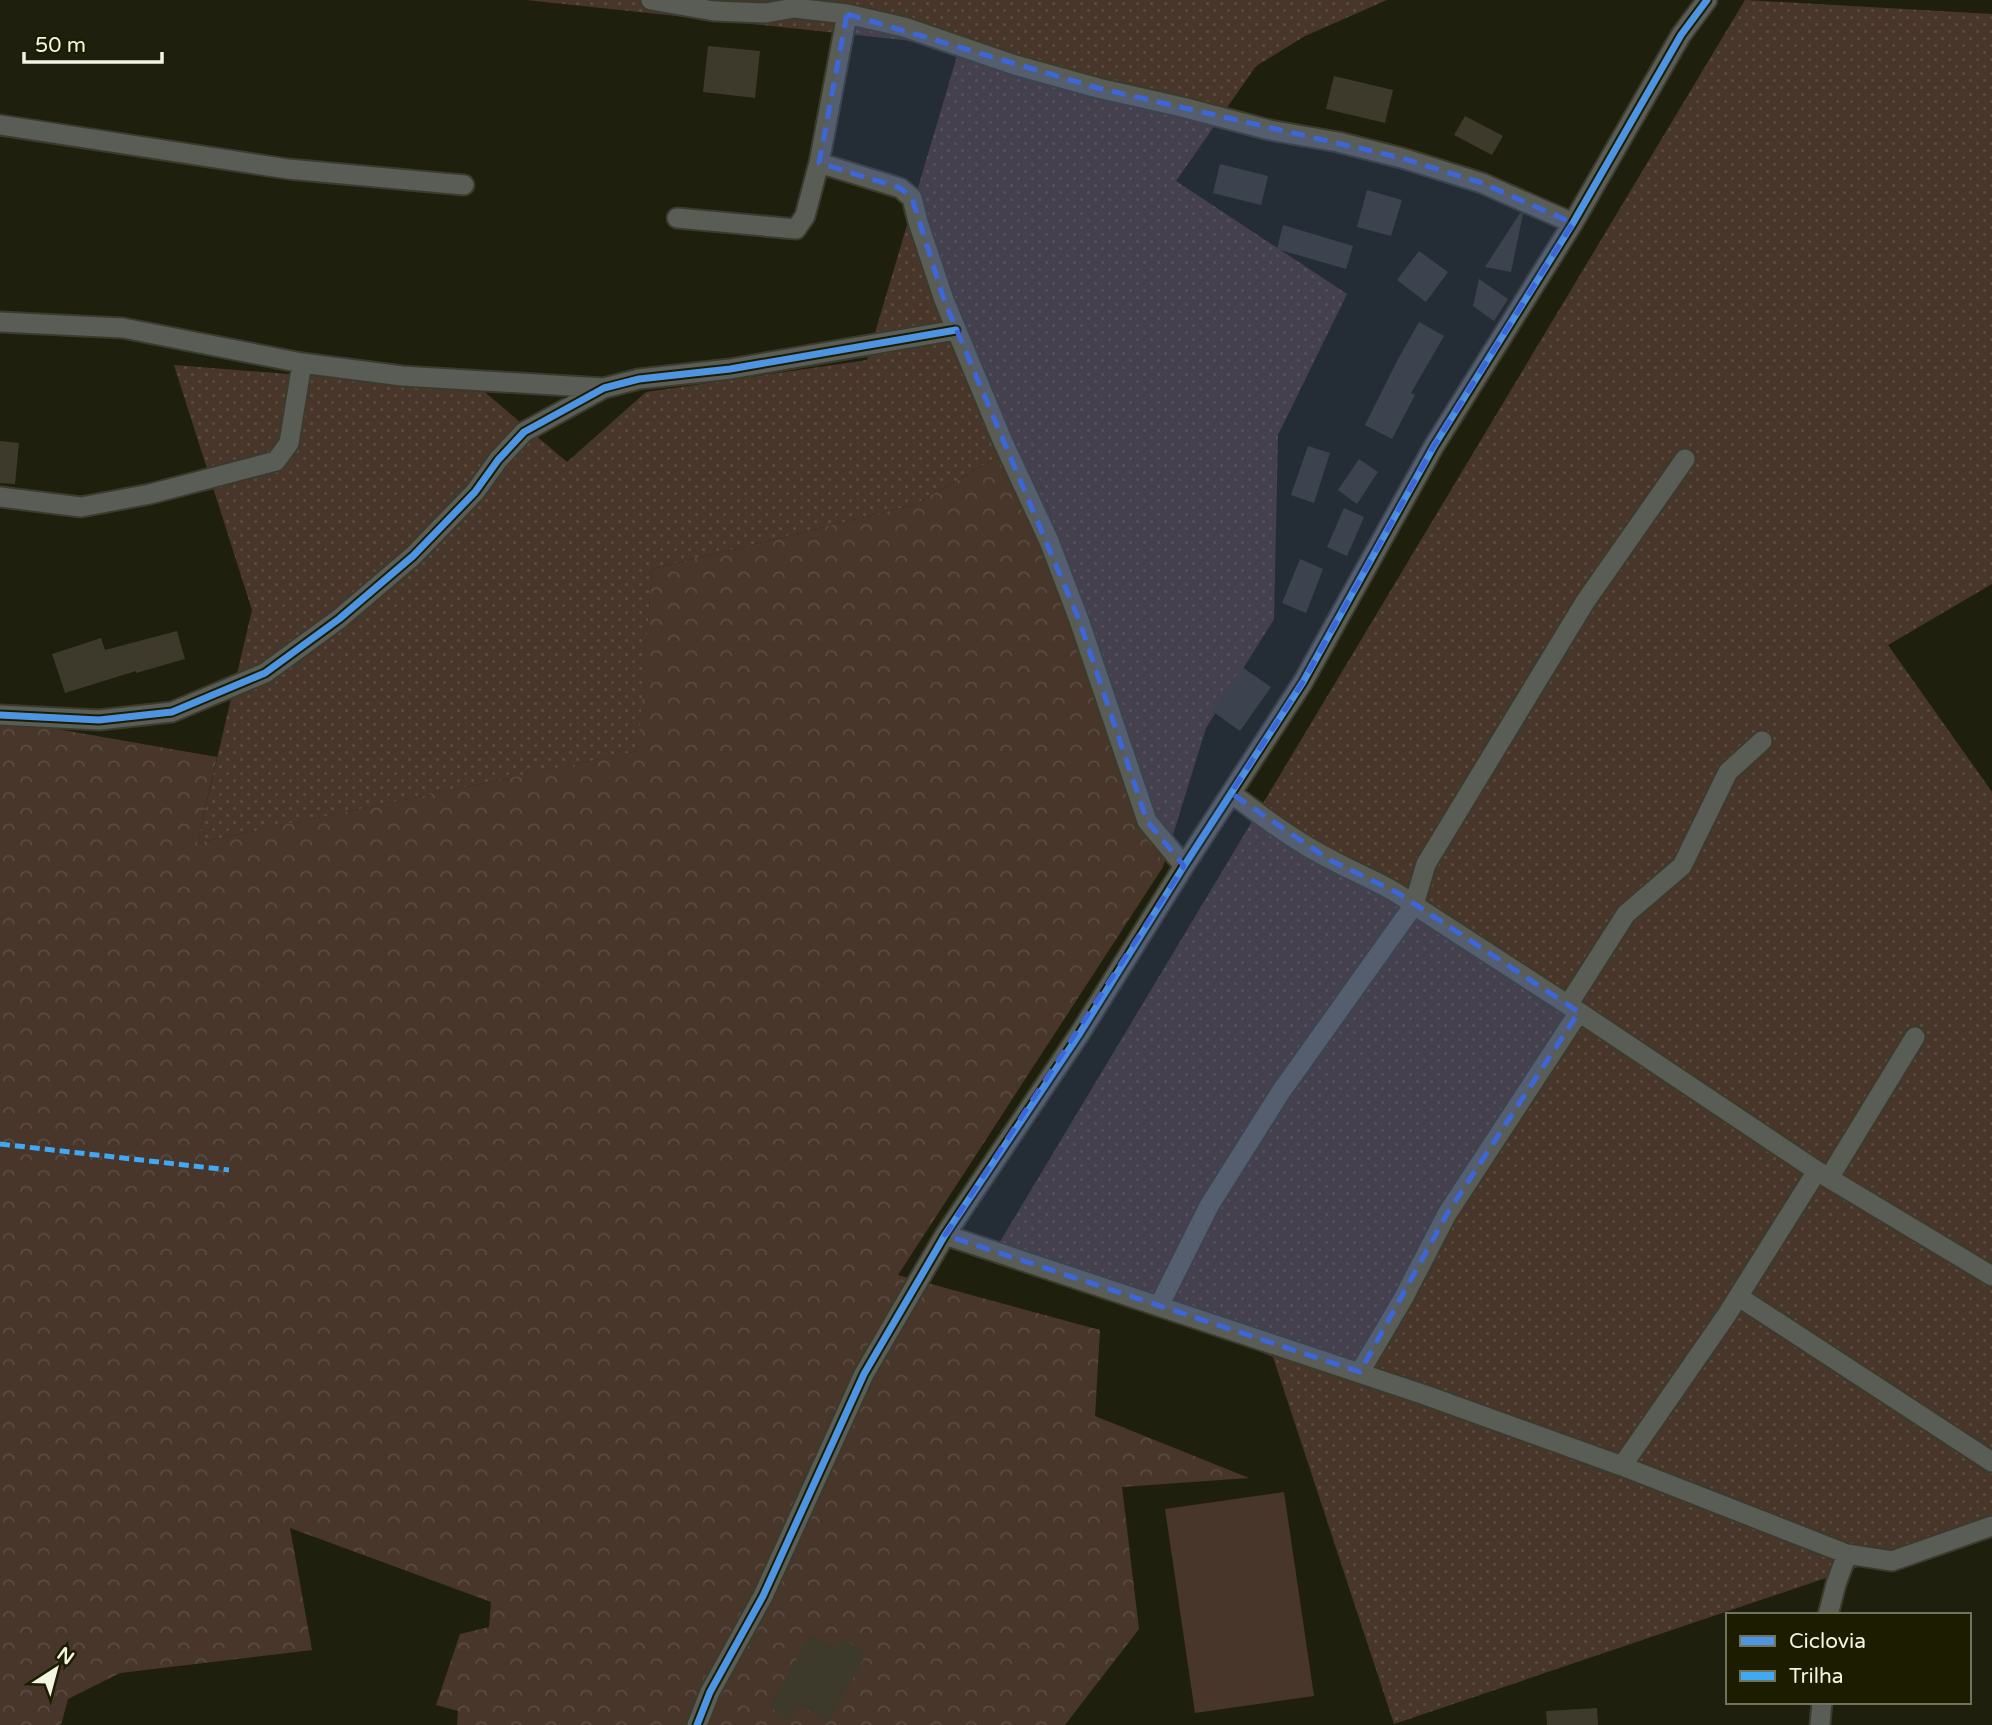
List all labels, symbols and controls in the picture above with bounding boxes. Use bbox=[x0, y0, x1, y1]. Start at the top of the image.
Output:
scale bar bbox=[24, 21, 163, 65]
text: 50 m bbox=[35, 33, 86, 58]
legend bbox=[1726, 1613, 1971, 1704]
text: Ciclovia bbox=[1789, 1629, 1866, 1654]
north arrow bbox=[21, 1634, 91, 1704]
text: N bbox=[53, 1643, 78, 1669]
text: Trilha bbox=[1789, 1664, 1844, 1689]

